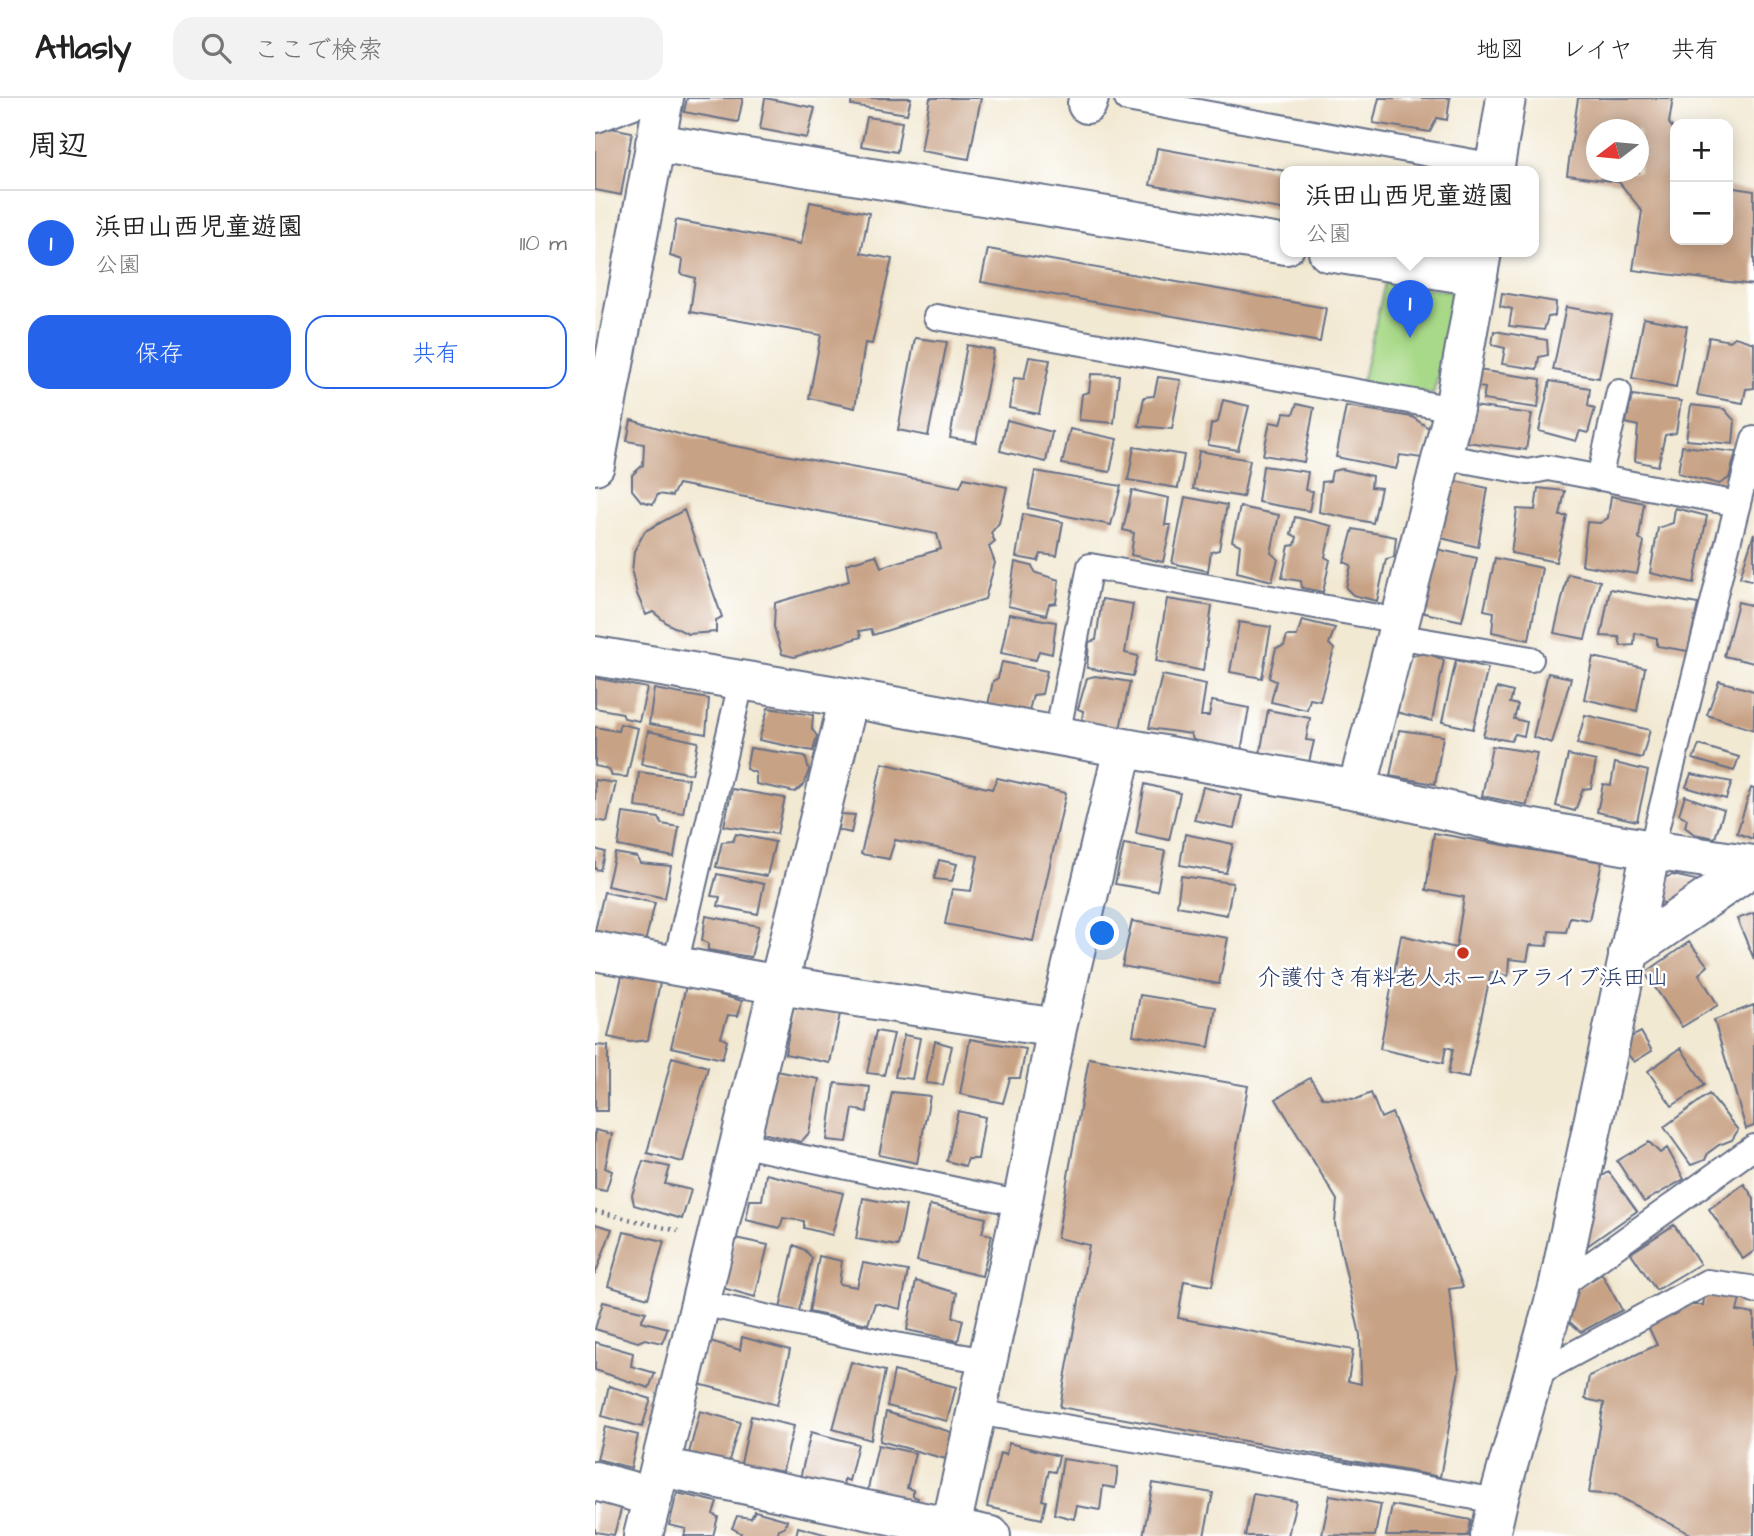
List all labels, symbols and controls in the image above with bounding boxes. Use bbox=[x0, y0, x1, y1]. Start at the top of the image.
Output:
search box bbox=[173, 17, 663, 80]
text: Atlasly bbox=[35, 25, 131, 71]
icon: search bbox=[197, 29, 235, 67]
text: ここで検索 bbox=[253, 32, 383, 68]
text: 地図 bbox=[1476, 33, 1524, 67]
text: レイヤ bbox=[1562, 33, 1633, 67]
text: 共有 bbox=[1671, 33, 1719, 67]
north arrow bbox=[1586, 119, 1649, 182]
map controls bbox=[1670, 119, 1733, 245]
button: + bbox=[1670, 119, 1733, 182]
text: 周辺 bbox=[28, 125, 88, 167]
popup bbox=[1280, 166, 1539, 257]
text: 浜田山西児童遊園 bbox=[1305, 178, 1514, 214]
button: − bbox=[1670, 182, 1733, 245]
text: 浜田山西児童遊園 bbox=[95, 209, 303, 245]
text: 公園 bbox=[1305, 218, 1351, 250]
text: 1 bbox=[50, 227, 52, 259]
text: 110 m bbox=[519, 227, 567, 259]
text: 公園 bbox=[95, 249, 141, 281]
pin: 1 bbox=[1387, 280, 1433, 338]
button: 保存 bbox=[28, 315, 291, 389]
button: 共有 bbox=[305, 315, 567, 389]
your location bbox=[1085, 916, 1119, 950]
marker: 介護付き有料老人ホームアライブ浜田山 bbox=[1455, 945, 1471, 961]
place label: 介護付き有料老人ホームアライブ浜田山 bbox=[1257, 962, 1669, 994]

